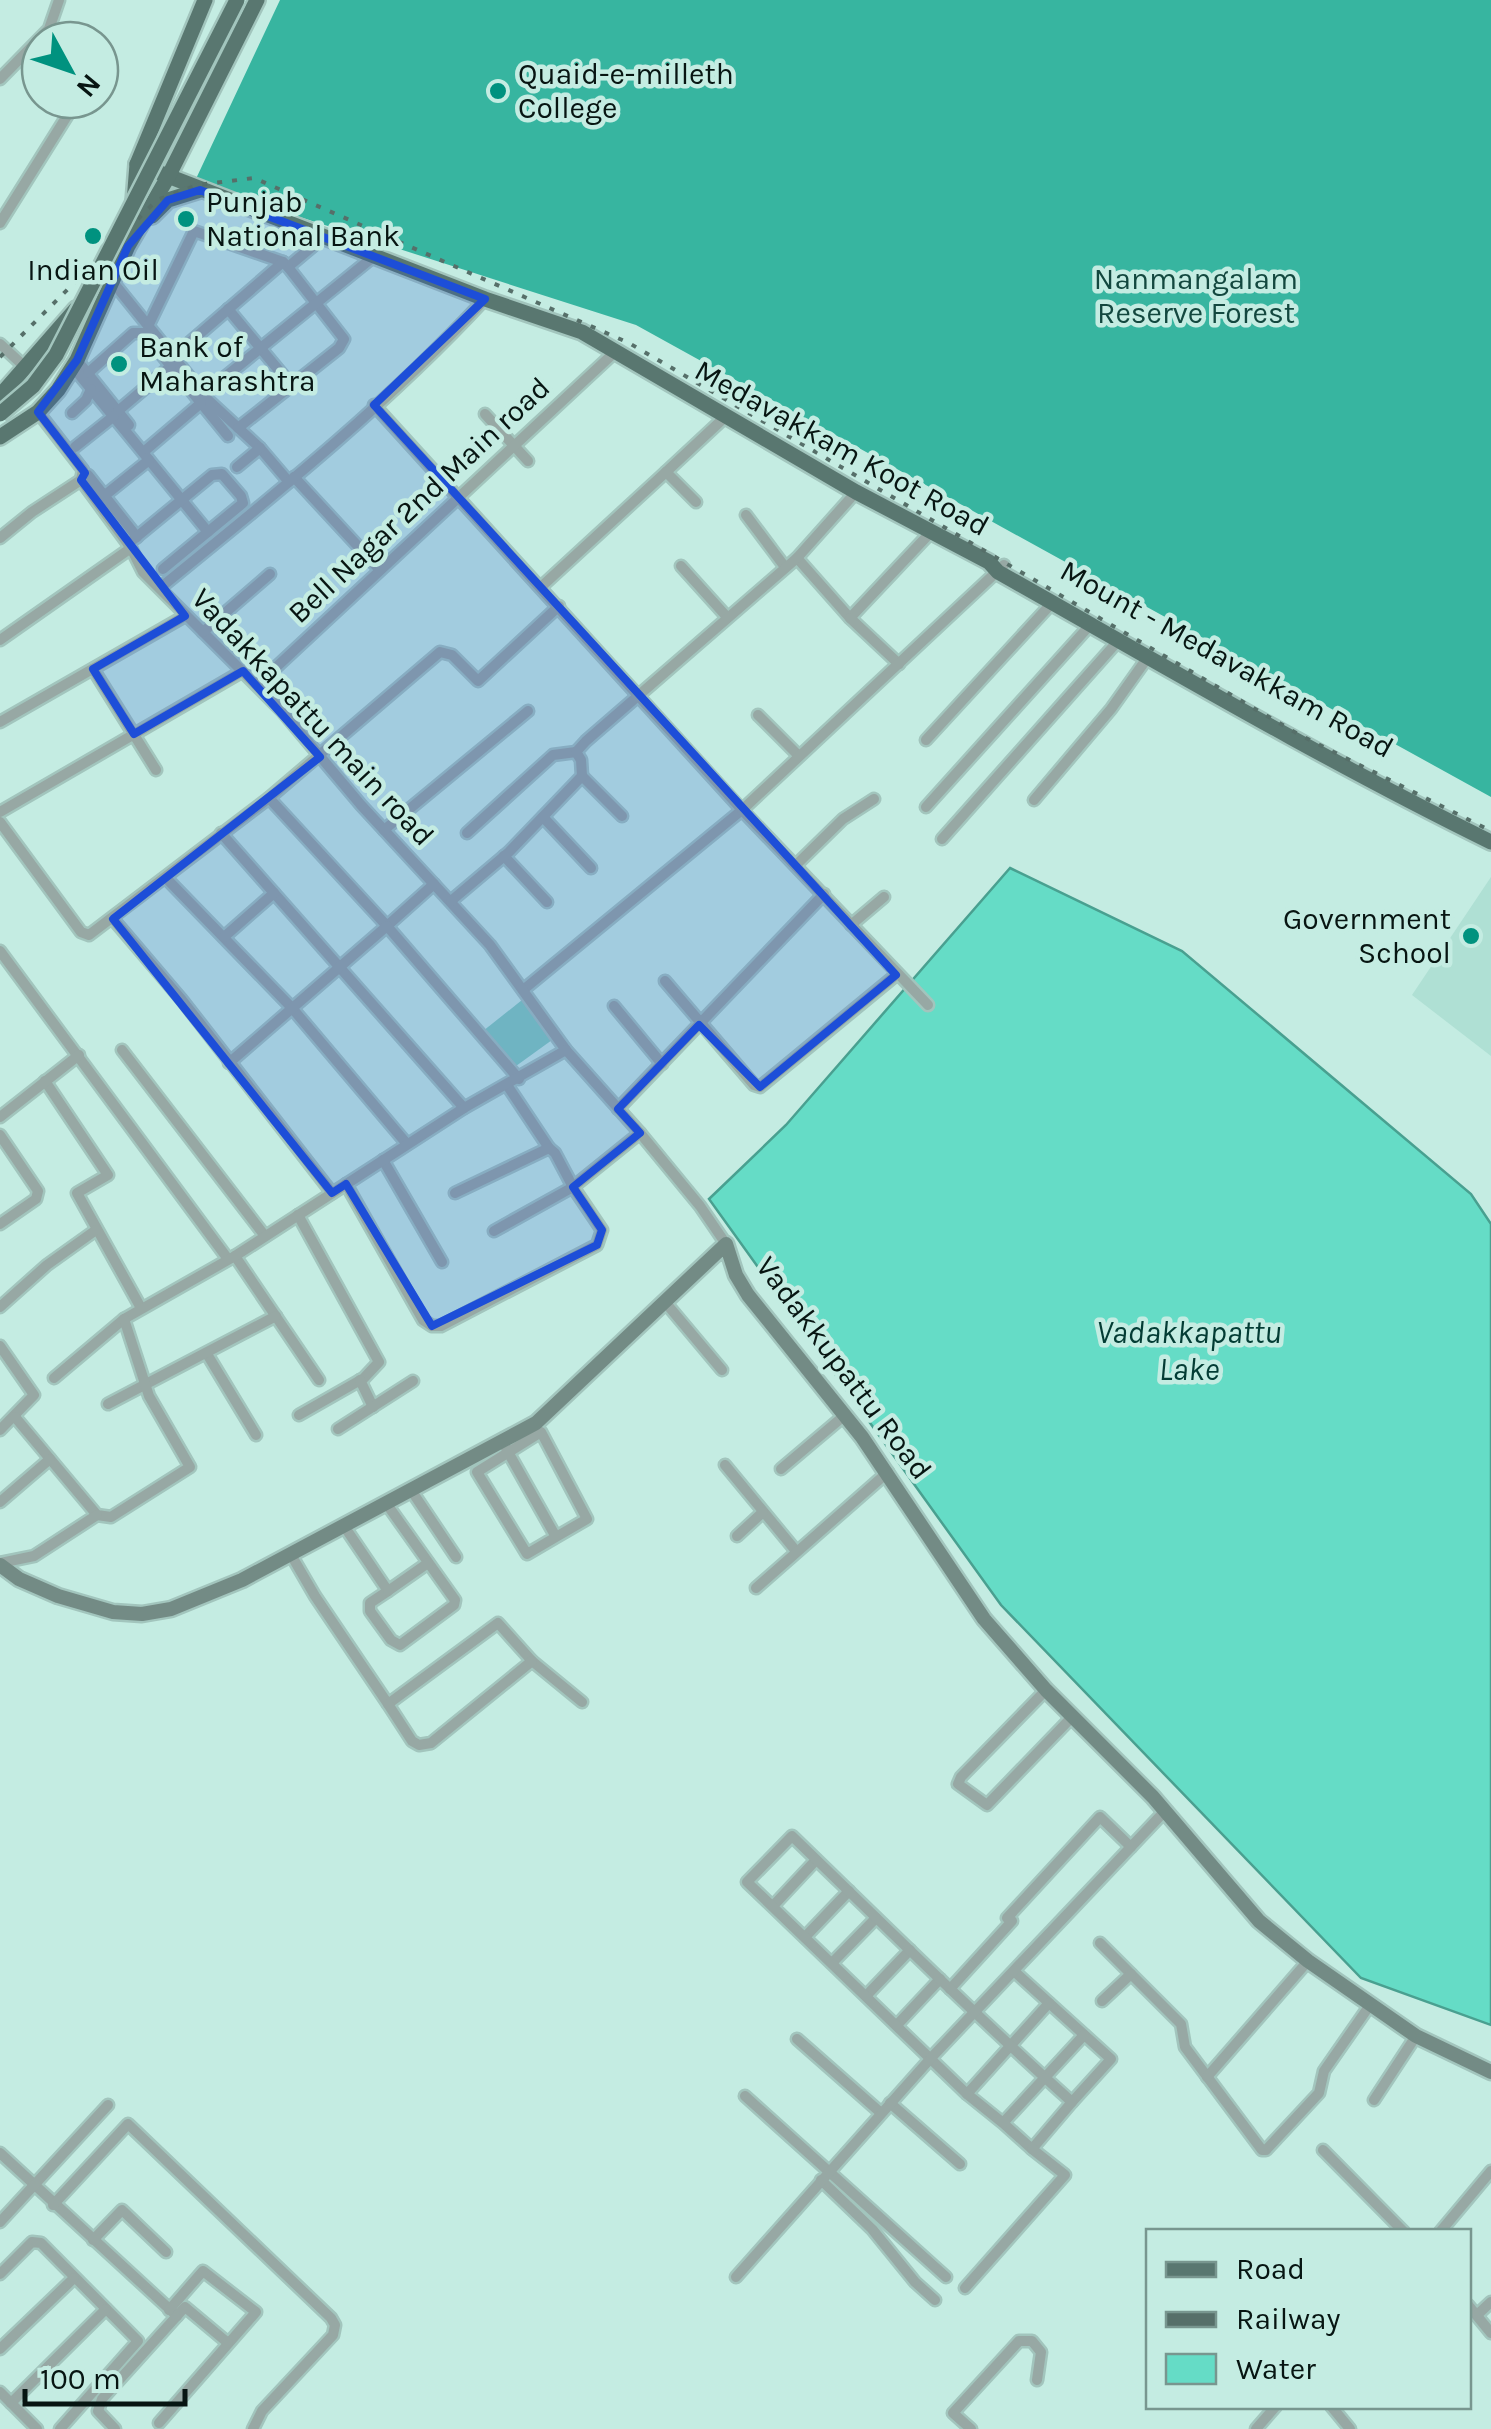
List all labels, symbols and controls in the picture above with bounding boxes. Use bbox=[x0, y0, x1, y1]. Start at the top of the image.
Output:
north arrow bbox=[20, 20, 120, 120]
place label: Quaid-e-milleth College bbox=[518, 56, 734, 126]
text: N bbox=[70, 67, 108, 104]
marker: Quaid-e-milleth College bbox=[487, 80, 509, 102]
place label: Punjab National Bank bbox=[206, 184, 400, 254]
marker: Punjab National Bank bbox=[175, 208, 197, 230]
marker: Indian Oil bbox=[82, 225, 104, 247]
place label: Indian Oil bbox=[27, 252, 159, 288]
park label: Nanmangalam Reserve Forest bbox=[1094, 261, 1298, 331]
place label: Bank of Maharashtra bbox=[139, 329, 315, 399]
street label: Medavakkam Koot Road bbox=[689, 352, 995, 544]
marker: Bank of Maharashtra bbox=[108, 353, 130, 375]
street label: Bell Nagar 2nd Main road bbox=[281, 369, 557, 631]
street label: Mount - Medavakkam Road bbox=[1054, 552, 1400, 766]
street label: Vadakkapattu main road bbox=[184, 581, 442, 853]
place label: Government School bbox=[1283, 901, 1451, 971]
marker: Government School bbox=[1460, 925, 1482, 947]
street label: Vadakkupattu Road bbox=[748, 1249, 940, 1487]
water label: Vadakkapattu Lake bbox=[1096, 1314, 1282, 1388]
legend bbox=[1146, 2229, 1471, 2409]
text: Road bbox=[1236, 2251, 1305, 2287]
text: Railway bbox=[1236, 2301, 1340, 2337]
scale bar bbox=[25, 2344, 185, 2406]
text: Water bbox=[1236, 2351, 1316, 2387]
text: 100 m bbox=[40, 2361, 121, 2397]

